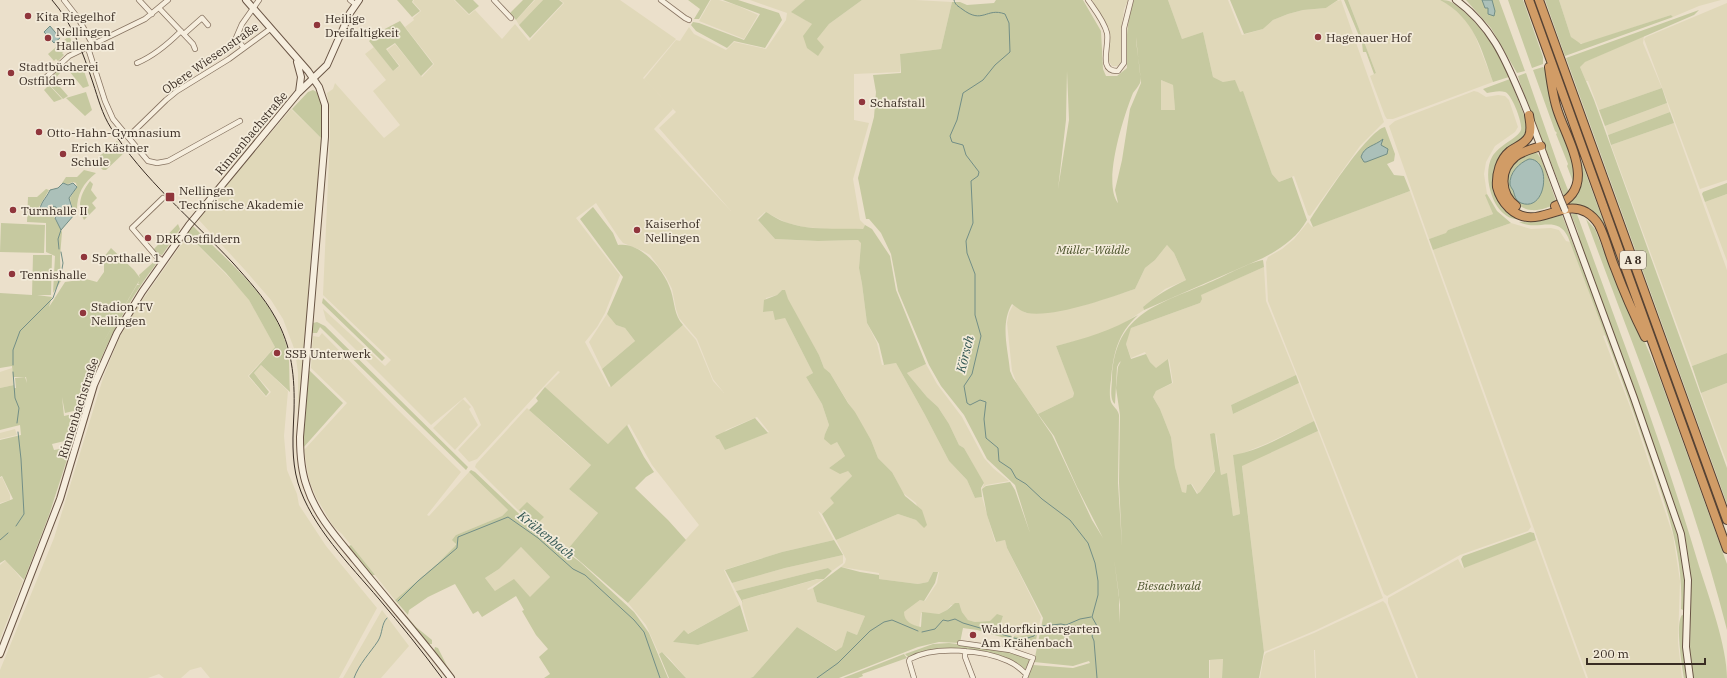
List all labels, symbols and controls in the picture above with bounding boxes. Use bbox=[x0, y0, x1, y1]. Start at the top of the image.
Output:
place label: Kita Riegelhof bbox=[36, 9, 116, 24]
marker: Kita Riegelhof bbox=[23, 11, 33, 21]
place label: Heilige Dreifaltigkeit bbox=[325, 11, 399, 40]
street label: Obere Wiesenstraße bbox=[159, 19, 261, 97]
marker: Heilige Dreifaltigkeit bbox=[312, 20, 322, 30]
place label: Nellingen Hallenbad bbox=[56, 24, 114, 53]
place label: Hagenauer Hof bbox=[1326, 30, 1412, 45]
marker: Hagenauer Hof bbox=[1313, 32, 1323, 42]
marker: Nellingen Hallenbad bbox=[43, 33, 53, 43]
place label: Stadtbücherei Ostfildern bbox=[19, 59, 99, 88]
marker: Stadtbücherei Ostfildern bbox=[6, 68, 16, 78]
street label: Rinnenbachstraße bbox=[212, 88, 290, 178]
place label: Schafstall bbox=[870, 95, 925, 110]
marker: Schafstall bbox=[857, 97, 867, 107]
place label: Otto-Hahn-Gymnasium bbox=[47, 125, 182, 140]
marker: Otto-Hahn-Gymnasium bbox=[34, 127, 44, 137]
place label: Erich Kästner Schule bbox=[71, 140, 149, 169]
marker: Erich Kästner Schule bbox=[58, 149, 68, 159]
place label: Nellingen Technische Akademie bbox=[179, 183, 304, 212]
marker: Nellingen Technische Akademie bbox=[164, 191, 176, 203]
place label: Turnhalle II bbox=[21, 203, 88, 218]
marker: Turnhalle II bbox=[8, 205, 18, 215]
place label: Kaiserhof Nellingen bbox=[645, 216, 700, 245]
marker: Kaiserhof Nellingen bbox=[632, 225, 642, 235]
place label: DRK Ostfildern bbox=[156, 231, 241, 246]
marker: DRK Ostfildern bbox=[143, 233, 153, 243]
park label: Müller-Wäldle bbox=[1055, 242, 1130, 257]
place label: Sporthalle 1 bbox=[92, 250, 161, 265]
road number: A 8 bbox=[1620, 251, 1646, 269]
marker: Sporthalle 1 bbox=[79, 252, 89, 262]
place label: Tennishalle bbox=[20, 267, 86, 282]
marker: Tennishalle bbox=[7, 269, 17, 279]
place label: Stadion TV Nellingen bbox=[91, 299, 153, 328]
marker: Stadion TV Nellingen bbox=[78, 308, 88, 318]
water label: Körsch bbox=[952, 334, 978, 375]
place label: SSB Unterwerk bbox=[285, 346, 371, 361]
marker: SSB Unterwerk bbox=[272, 348, 282, 358]
street label: Rinnenbachstraße bbox=[55, 356, 101, 460]
water label: Krähenbach bbox=[514, 506, 578, 563]
park label: Biesachwald bbox=[1136, 578, 1201, 593]
place label: Waldorfkindergarten Am Krähenbach bbox=[981, 621, 1100, 650]
marker: Waldorfkindergarten Am Krähenbach bbox=[968, 630, 978, 640]
scale bar bbox=[1587, 640, 1705, 666]
text: 200 m bbox=[1593, 646, 1629, 661]

